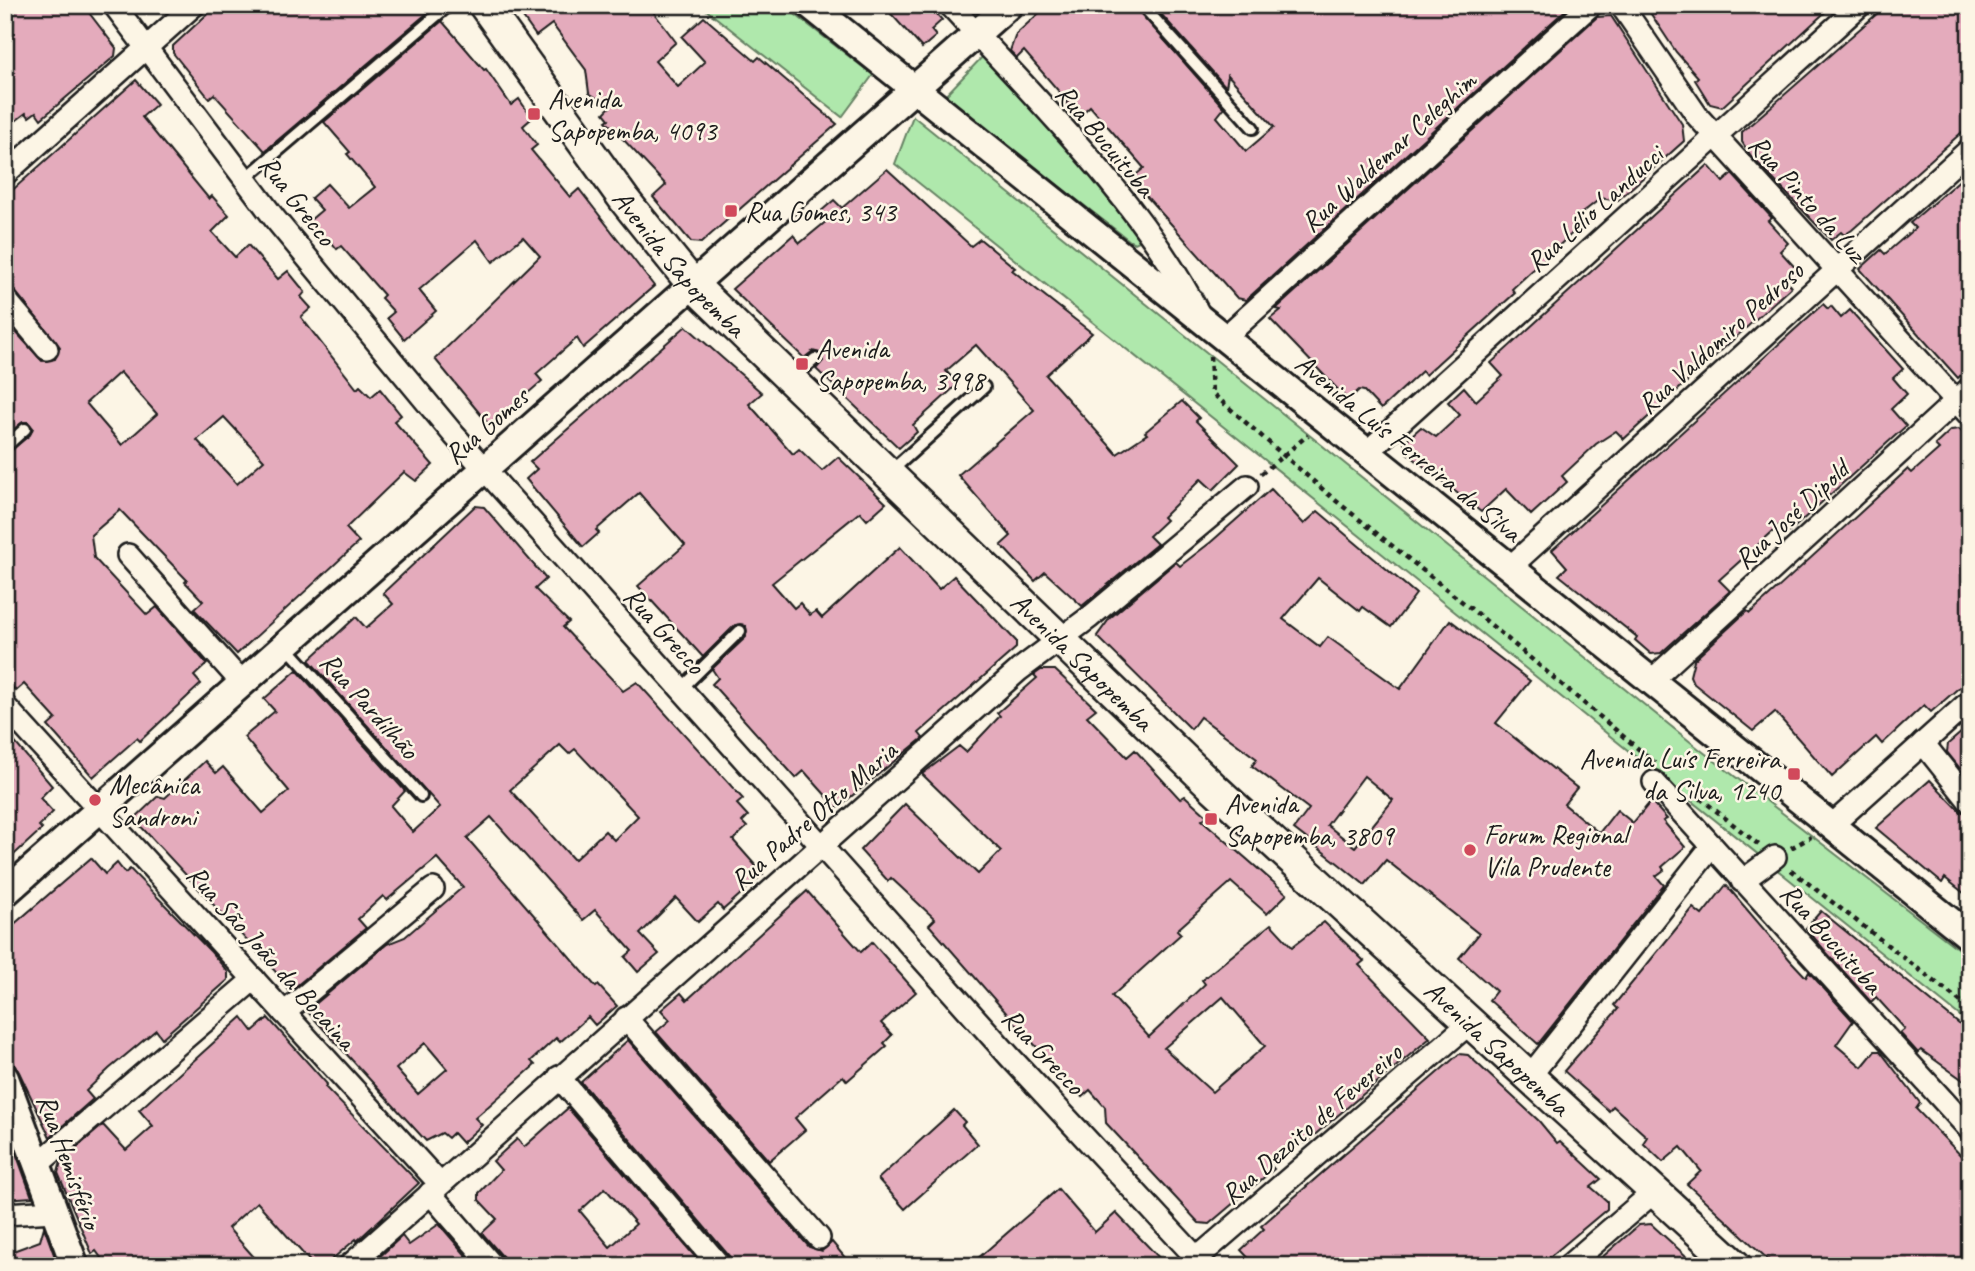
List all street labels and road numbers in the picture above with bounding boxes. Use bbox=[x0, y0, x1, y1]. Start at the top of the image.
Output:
street label: Rua Waldemar Celeghim bbox=[1293, 62, 1485, 239]
street label: Rua Bucuituba bbox=[1048, 77, 1164, 205]
street label: Rua Pinto da Luz bbox=[1741, 127, 1876, 272]
street label: Rua Lélio Landucci bbox=[1518, 135, 1673, 279]
street label: Rua Grecco bbox=[251, 148, 345, 254]
street label: Avenida Sapopemba bbox=[605, 183, 754, 346]
street label: Rua Valdomiro Pedroso bbox=[1630, 252, 1812, 421]
street label: Avenida Luís Ferreira da Silva bbox=[1289, 345, 1530, 550]
street label: Rua Gomes bbox=[437, 378, 538, 472]
street label: Rua José Dipold bbox=[1727, 450, 1859, 576]
street label: Rua Grecco bbox=[616, 579, 714, 683]
street label: Avenida Sapopemba bbox=[1003, 585, 1162, 740]
street label: Rua Pardilhão bbox=[312, 645, 428, 768]
street label: Rua Padre Otto Maria bbox=[723, 732, 905, 898]
street label: Rua São João da Bocaina bbox=[179, 857, 366, 1059]
street label: Rua Bucuituba bbox=[1773, 876, 1892, 1002]
street label: Avenida Sapopemba bbox=[1417, 973, 1578, 1124]
street label: Rua Grecco bbox=[995, 1001, 1094, 1104]
street label: Rua Dezoito de Fevereiro bbox=[1214, 1034, 1411, 1212]
street label: Rua Hemisfério bbox=[29, 1089, 111, 1236]

